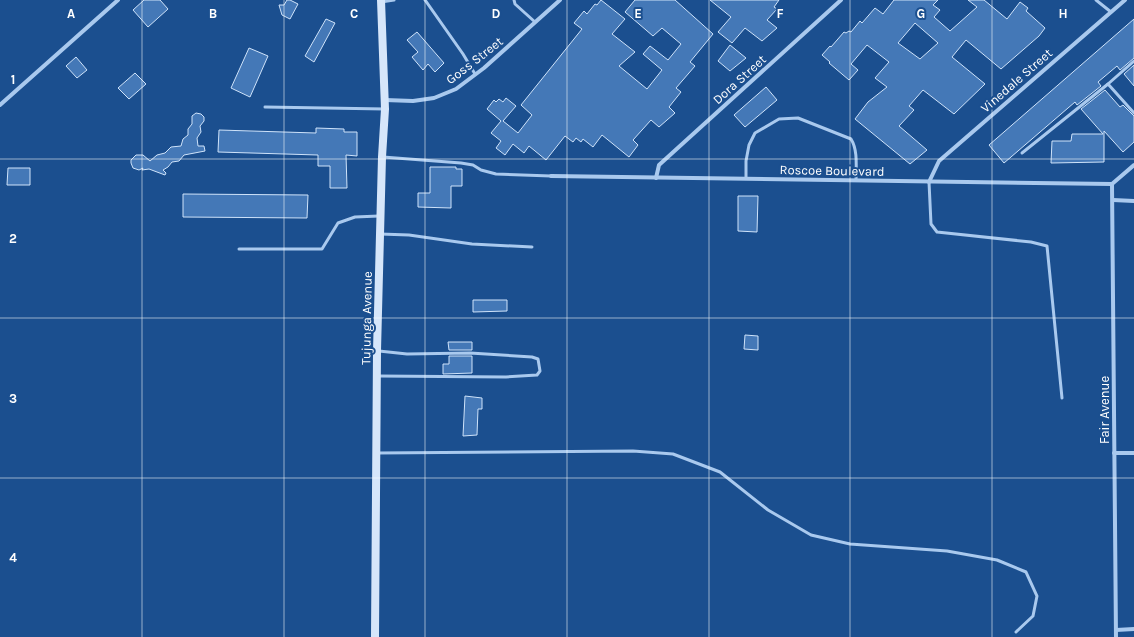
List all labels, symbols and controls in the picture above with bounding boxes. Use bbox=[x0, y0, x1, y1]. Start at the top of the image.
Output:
text: A bbox=[67, 6, 75, 21]
text: B bbox=[209, 6, 217, 21]
text: C bbox=[350, 6, 358, 21]
text: D bbox=[492, 6, 501, 21]
text: E bbox=[634, 6, 642, 21]
text: F bbox=[776, 6, 784, 21]
text: G bbox=[917, 6, 925, 21]
text: H bbox=[1058, 6, 1068, 21]
street label: Goss Street bbox=[443, 34, 506, 87]
street label: Vinedale Street bbox=[978, 45, 1055, 115]
street label: Dora Street bbox=[710, 52, 769, 107]
text: 1 bbox=[11, 72, 15, 87]
street label: Roscoe Boulevard bbox=[779, 162, 885, 179]
text: 2 bbox=[9, 231, 17, 246]
street label: Tujunga Avenue bbox=[358, 271, 375, 365]
street label: Fair Avenue bbox=[1097, 376, 1112, 444]
text: 3 bbox=[9, 391, 17, 406]
text: 4 bbox=[9, 550, 17, 565]

